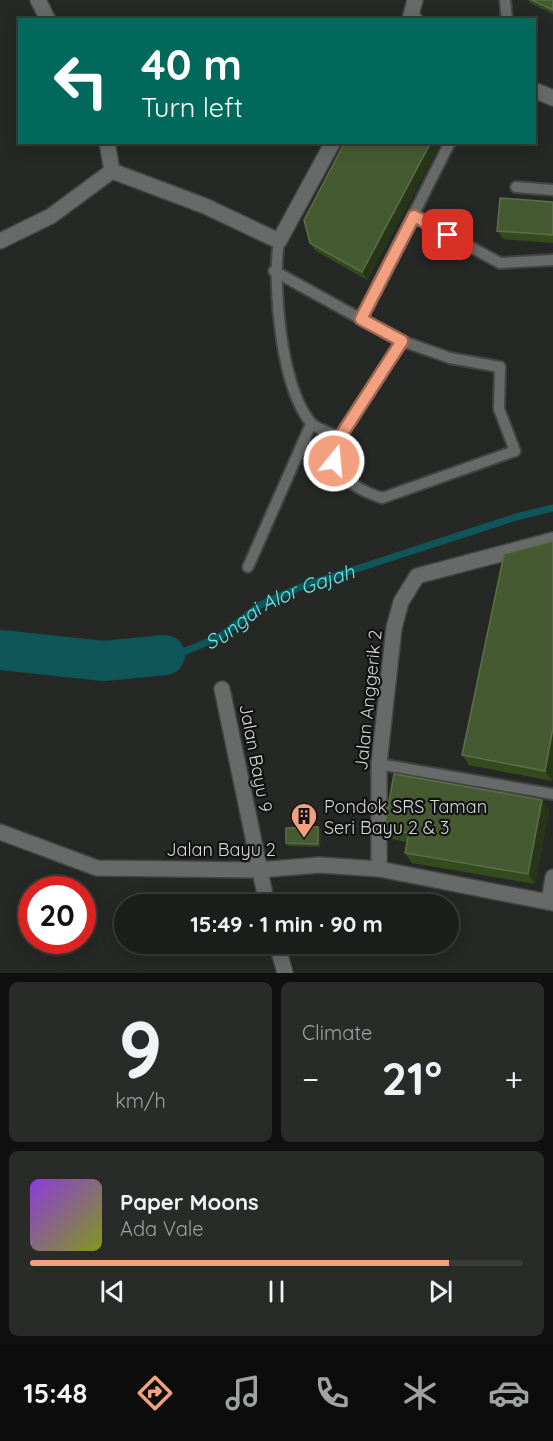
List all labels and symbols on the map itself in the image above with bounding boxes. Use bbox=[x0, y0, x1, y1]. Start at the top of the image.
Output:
pin bbox=[422, 209, 473, 260]
position arrow bbox=[302, 429, 366, 493]
water label: Sungai Alor Gajah bbox=[201, 558, 358, 654]
street label: Jalan Anggerik 2 bbox=[349, 629, 387, 771]
street label: Jalan Bayu 9 bbox=[234, 702, 278, 814]
place label: Pondok SRS Taman Seri Bayu 2 & 3 bbox=[324, 795, 487, 839]
building icon: Pondok SRS Taman Seri Bayu 2 & 3 bbox=[289, 801, 319, 839]
street label: Jalan Bayu 2 bbox=[166, 838, 276, 861]
speed limit sign: 20 bbox=[18, 876, 96, 954]

